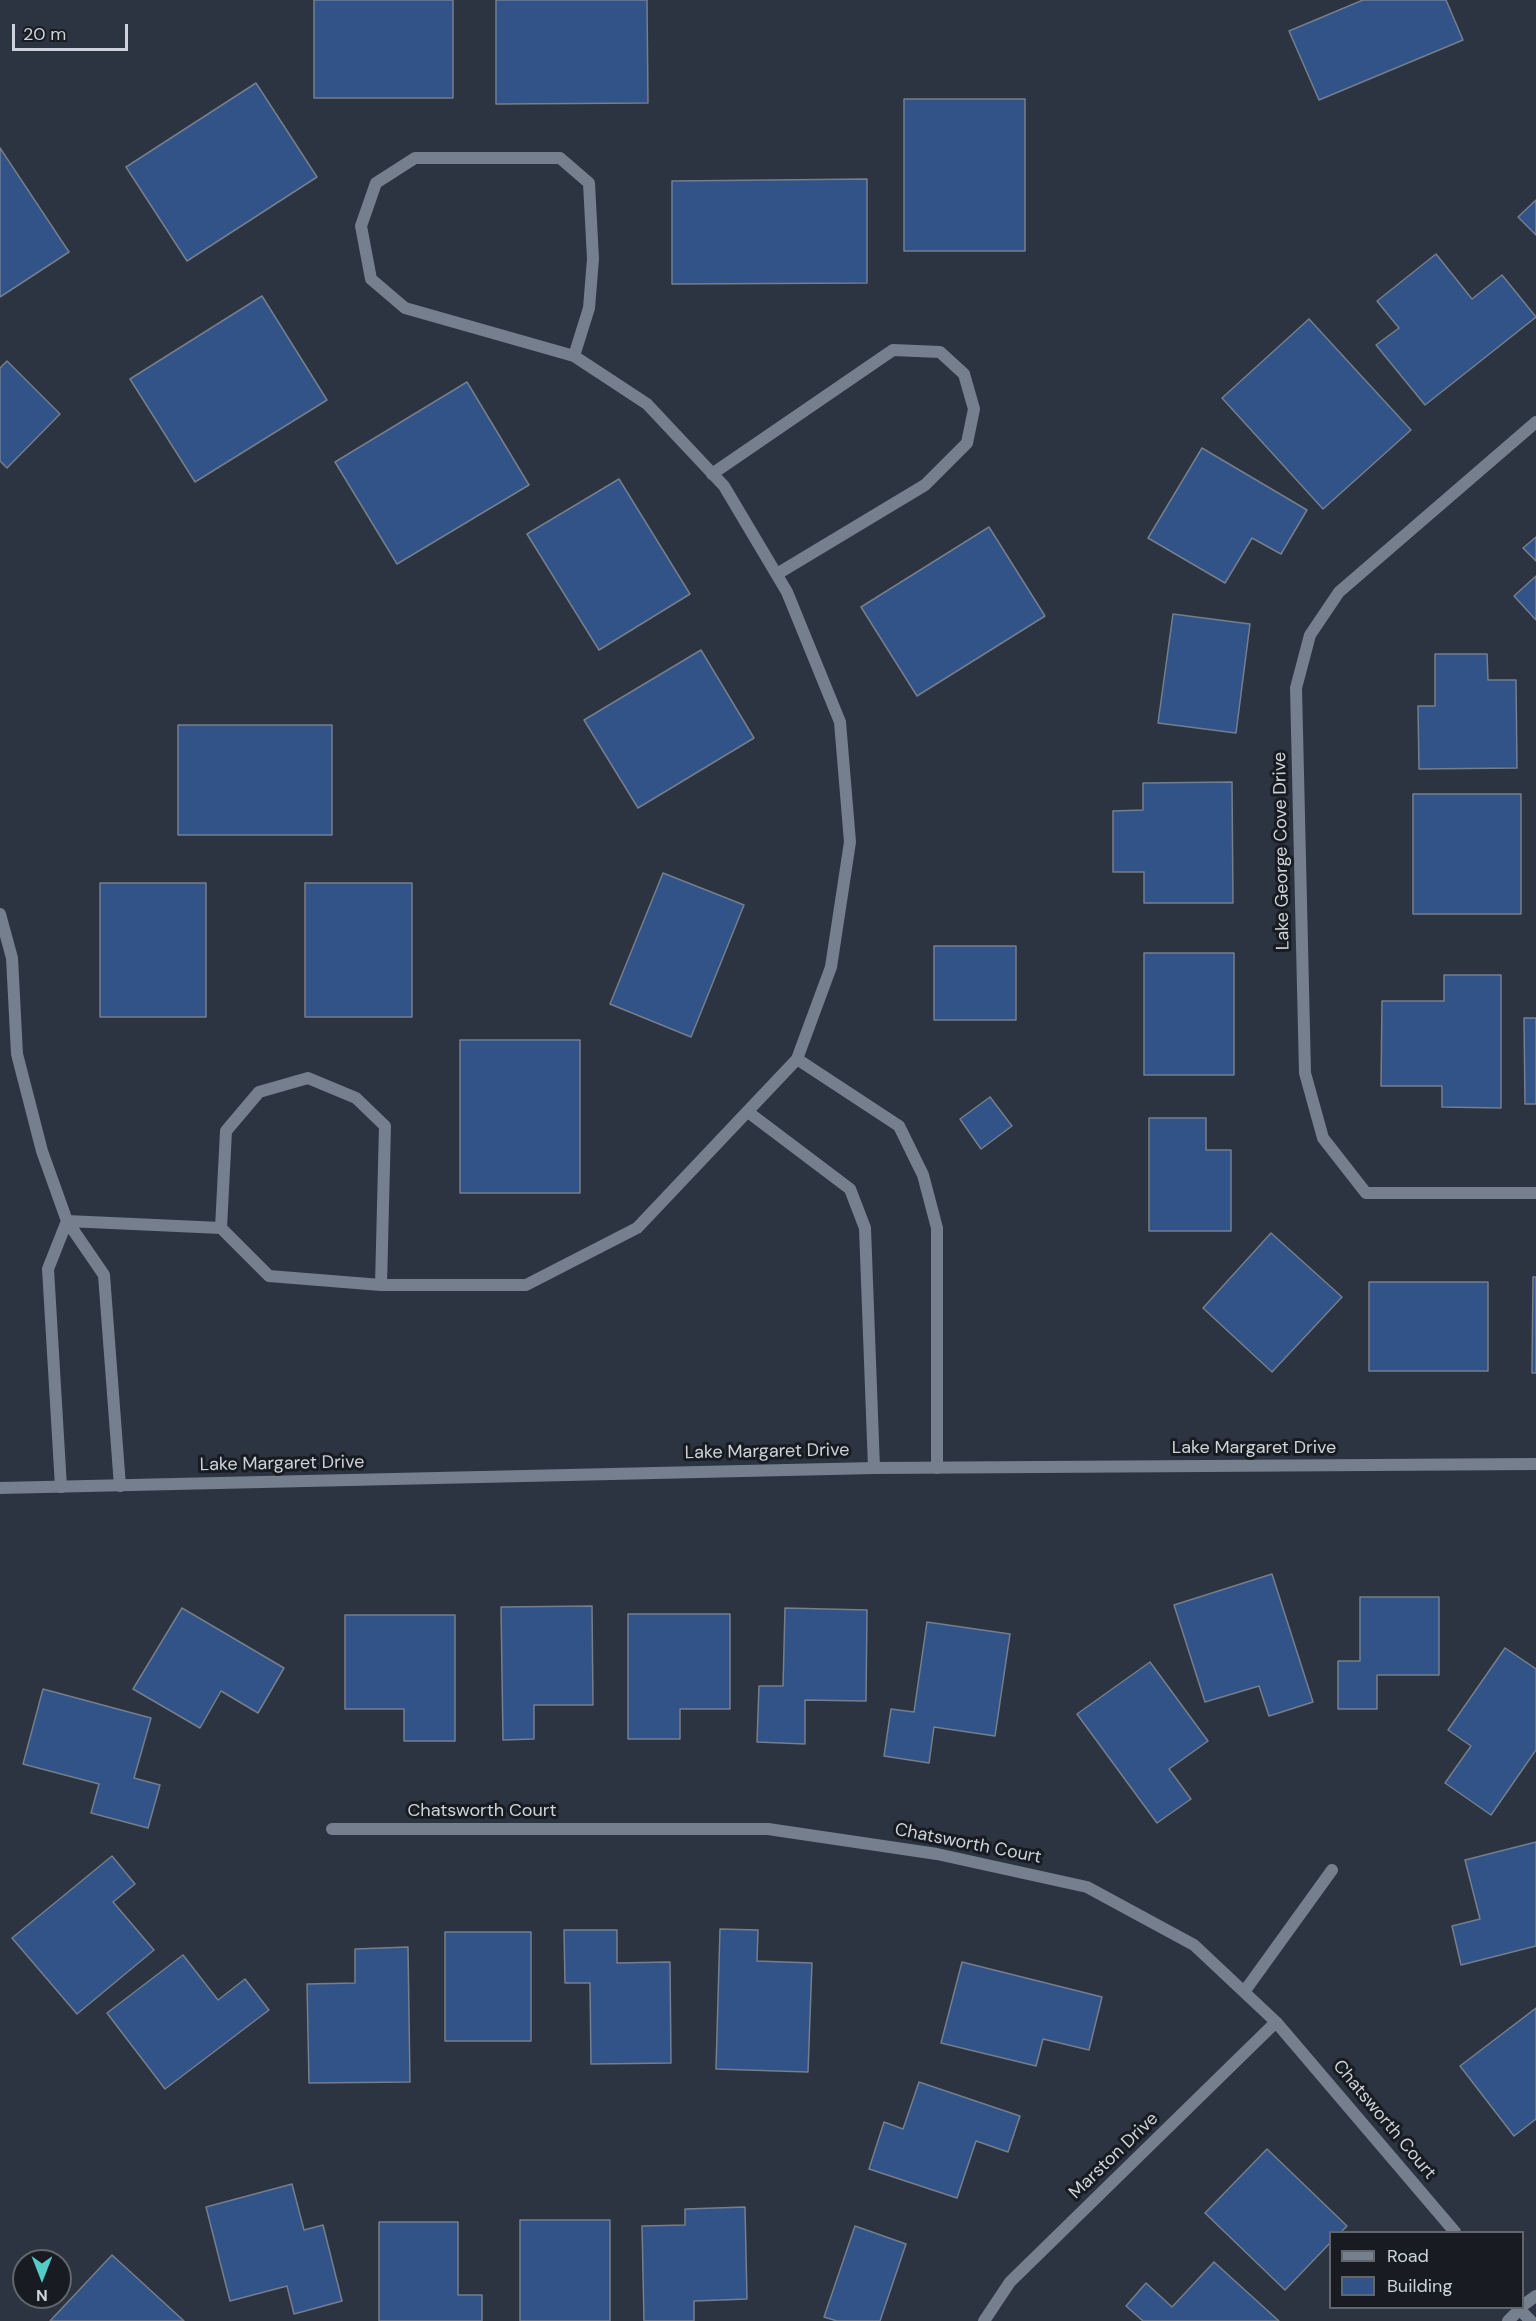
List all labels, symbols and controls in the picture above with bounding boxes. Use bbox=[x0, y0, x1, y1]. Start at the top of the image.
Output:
scale bar bbox=[15, 12, 130, 50]
text: 20 m bbox=[23, 22, 66, 46]
street label: Lake George Cove Drive bbox=[1269, 752, 1295, 950]
street label: Lake Margaret Drive bbox=[1172, 1437, 1336, 1459]
street label: Lake Margaret Drive bbox=[685, 1440, 849, 1464]
street label: Lake Margaret Drive bbox=[200, 1452, 364, 1476]
street label: Chatsworth Court bbox=[407, 1800, 557, 1822]
street label: Chatsworth Court bbox=[893, 1819, 1043, 1869]
street label: Chatsworth Court bbox=[1328, 2056, 1440, 2184]
street label: Marston Drive bbox=[1065, 2108, 1163, 2204]
legend bbox=[1329, 2231, 1524, 2309]
text: Road bbox=[1387, 2244, 1429, 2268]
north arrow bbox=[12, 2249, 72, 2309]
text: Building bbox=[1387, 2274, 1452, 2298]
text: N bbox=[36, 2285, 48, 2306]

